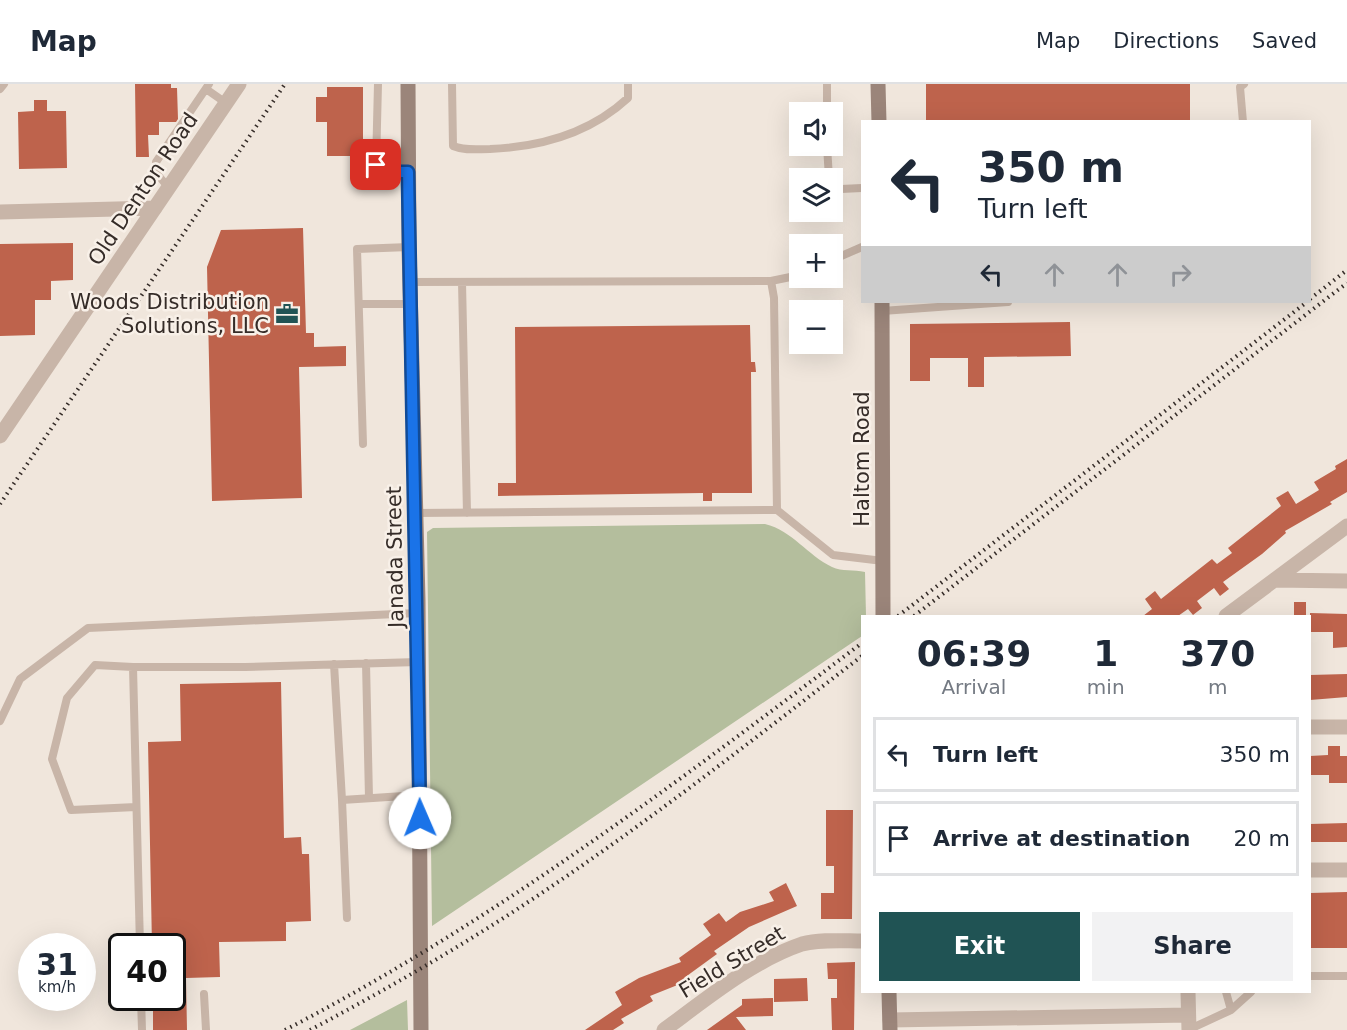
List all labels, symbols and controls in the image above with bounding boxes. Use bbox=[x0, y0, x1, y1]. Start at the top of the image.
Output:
text: Map bbox=[30, 25, 97, 58]
text: Map bbox=[1036, 29, 1080, 53]
text: Directions bbox=[1113, 29, 1219, 53]
text: Saved bbox=[1252, 29, 1317, 53]
map controls bbox=[789, 102, 843, 354]
button: sound bbox=[789, 102, 843, 156]
street label: Old Denton Road bbox=[83, 108, 203, 270]
pin bbox=[350, 139, 401, 190]
text: 350 m bbox=[978, 143, 1124, 192]
icon: left bbox=[879, 144, 957, 222]
icon: arrive bbox=[359, 148, 392, 181]
button: layers bbox=[789, 168, 843, 222]
text: Turn left bbox=[978, 193, 1088, 224]
button: + bbox=[789, 234, 843, 288]
icon: left bbox=[975, 258, 1008, 291]
icon: ahead bbox=[1038, 258, 1071, 291]
icon: ahead bbox=[1101, 258, 1134, 291]
icon: right bbox=[1164, 258, 1197, 291]
place label: Woods Distribution Solutions, LLC bbox=[70, 290, 269, 338]
button: − bbox=[789, 300, 843, 354]
office icon: Woods Distribution Solutions, LLC bbox=[274, 301, 300, 327]
street label: Haltom Road bbox=[850, 391, 874, 527]
street label: Janada Street bbox=[382, 486, 408, 630]
text: 06:39 bbox=[917, 633, 1031, 674]
text: 1 bbox=[1093, 633, 1118, 674]
text: 370 bbox=[1180, 633, 1255, 674]
text: Arrival bbox=[941, 675, 1006, 699]
text: min bbox=[1087, 675, 1125, 699]
text: m bbox=[1208, 675, 1228, 699]
icon: left bbox=[882, 738, 915, 771]
text: Turn left bbox=[933, 742, 1038, 767]
text: 350 m bbox=[1220, 742, 1290, 767]
position arrow bbox=[388, 786, 452, 850]
icon: arrive bbox=[882, 822, 915, 855]
text: Arrive at destination bbox=[933, 826, 1190, 851]
text: 20 m bbox=[1234, 826, 1290, 851]
button: Exit bbox=[879, 912, 1080, 981]
button: Share bbox=[1092, 912, 1293, 981]
street label: Field Street bbox=[675, 921, 789, 1003]
speed limit sign: 40 bbox=[108, 933, 186, 1011]
text: 31 bbox=[36, 947, 78, 982]
text: km/h bbox=[38, 978, 76, 996]

